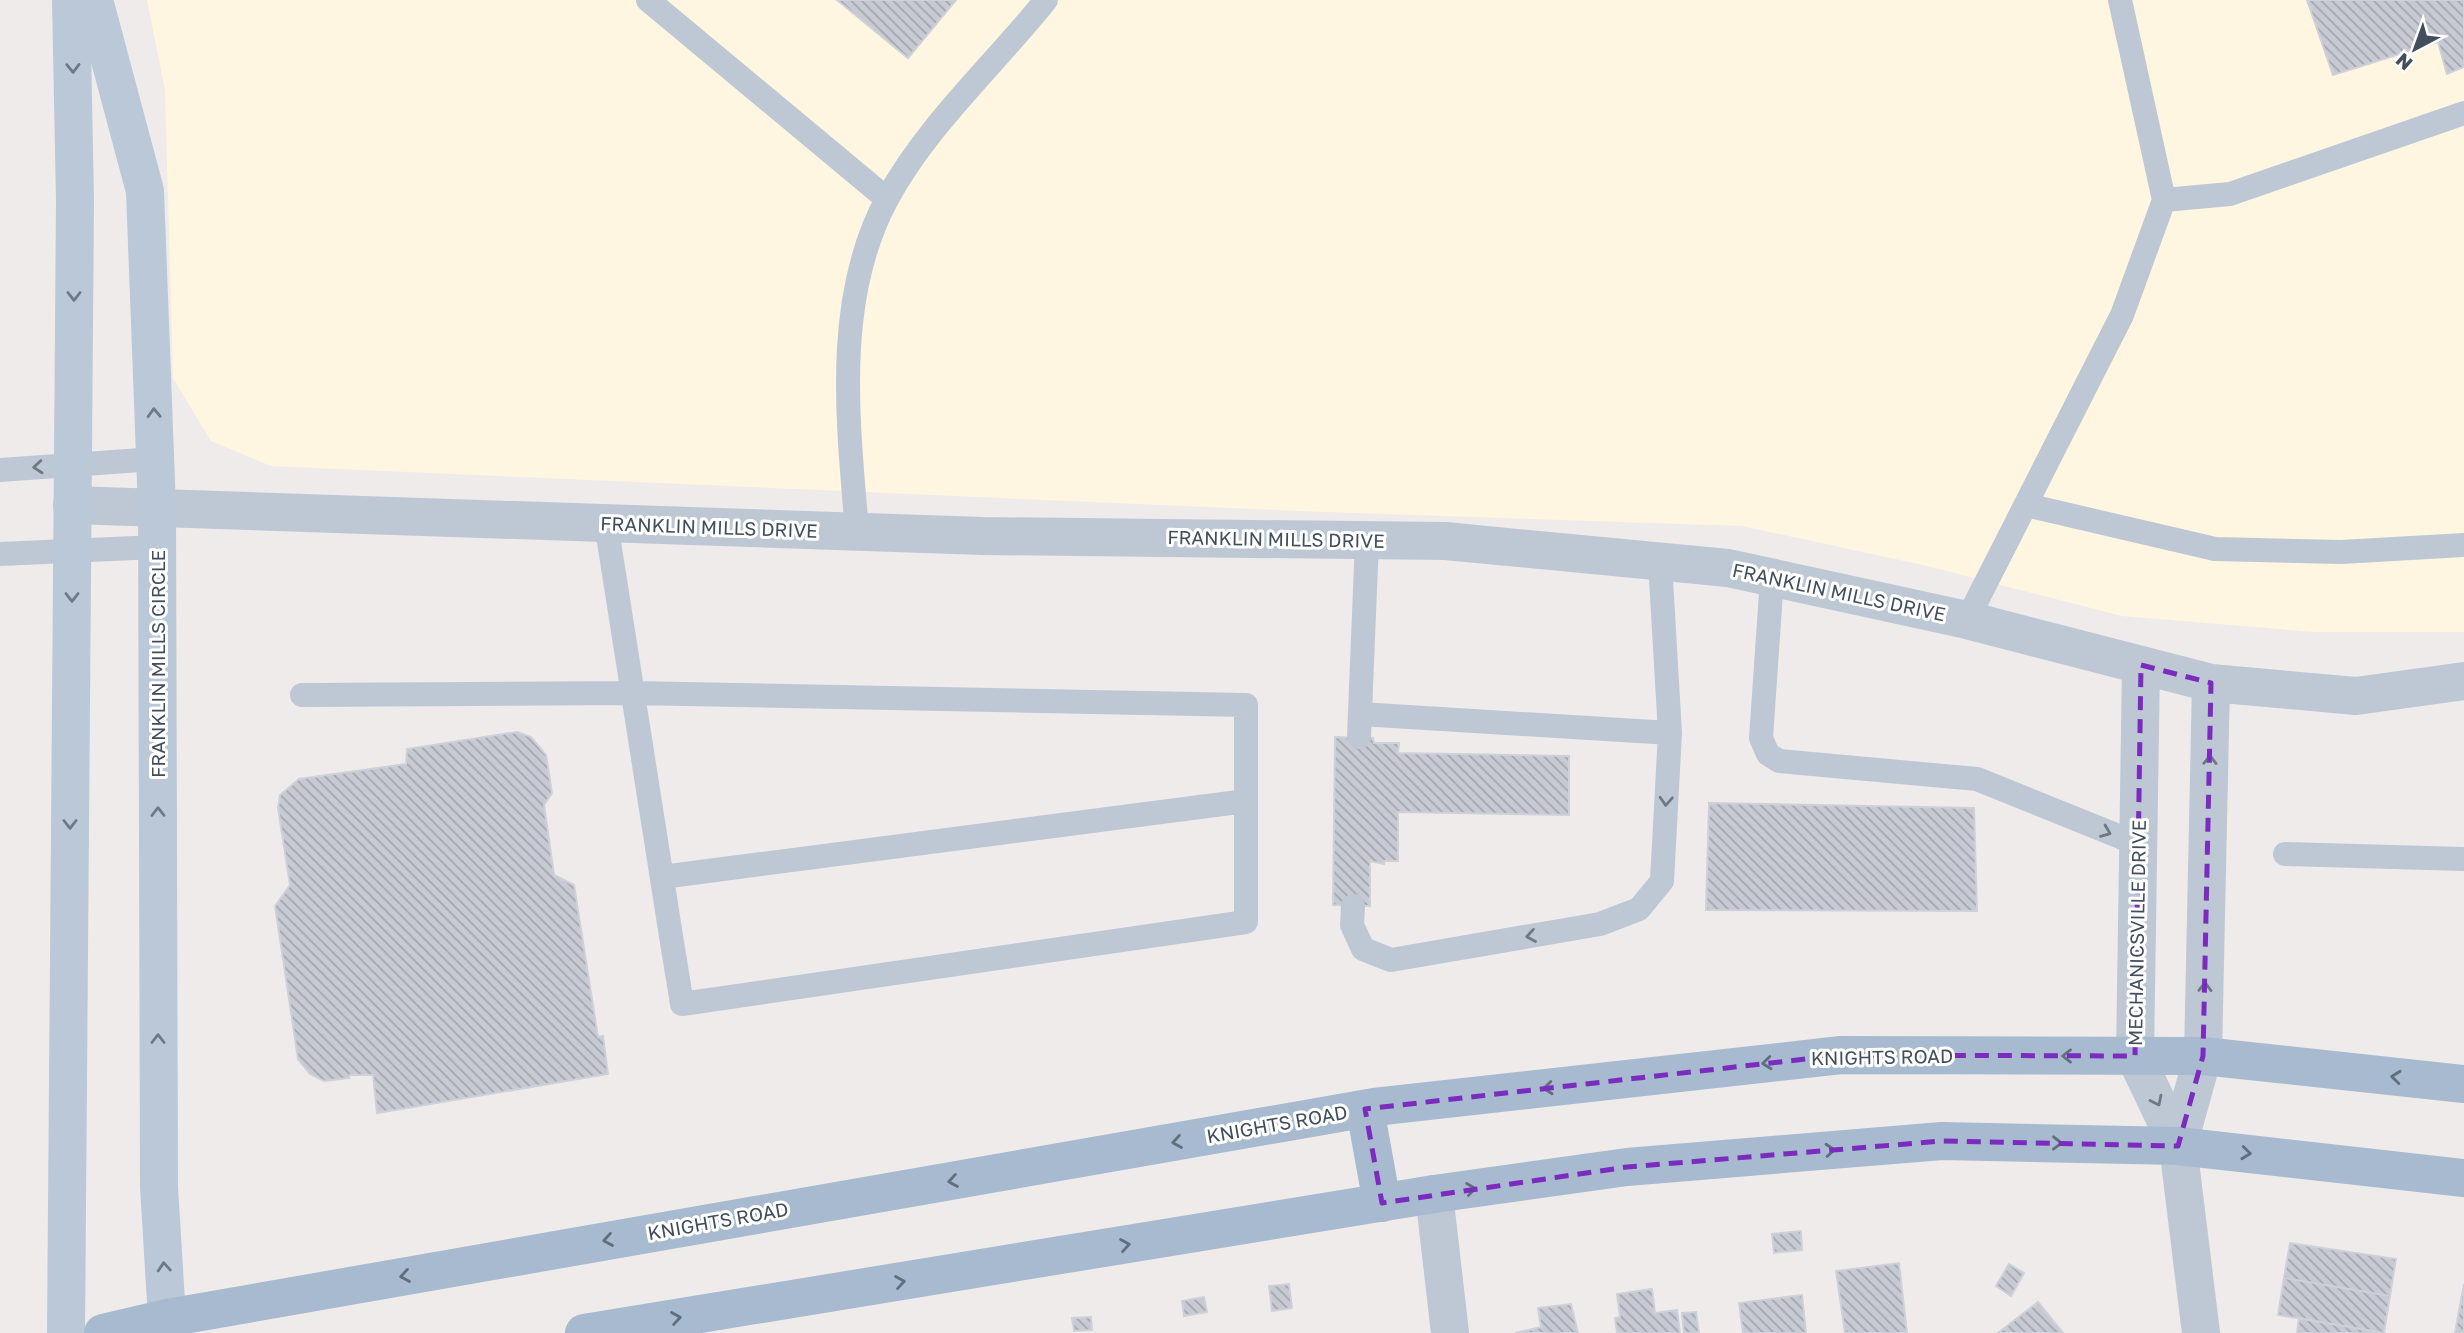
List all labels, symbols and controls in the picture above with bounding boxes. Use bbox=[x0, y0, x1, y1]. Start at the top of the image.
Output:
north arrow bbox=[2380, 14, 2450, 84]
text: N bbox=[2391, 49, 2417, 76]
one-way arrow bbox=[65, 63, 81, 74]
one-way arrow bbox=[66, 291, 82, 301]
one-way arrow bbox=[146, 407, 161, 418]
one-way arrow bbox=[33, 459, 44, 474]
street label: FRANKLIN MILLS DRIVE bbox=[600, 511, 818, 542]
street label: FRANKLIN MILLS DRIVE bbox=[1167, 525, 1385, 552]
street label: FRANKLIN MILLS CIRCLE bbox=[146, 550, 169, 778]
street label: FRANKLIN MILLS DRIVE bbox=[1730, 558, 1948, 625]
one-way arrow bbox=[64, 592, 80, 602]
one-way arrow bbox=[2202, 754, 2217, 765]
one-way arrow bbox=[1659, 796, 1674, 807]
one-way arrow bbox=[150, 806, 166, 817]
one-way arrow bbox=[62, 819, 78, 830]
street label: MECHANICSVILLE DRIVE bbox=[2123, 820, 2150, 1046]
one-way arrow bbox=[2100, 823, 2112, 837]
one-way arrow bbox=[1525, 928, 1537, 943]
one-way arrow bbox=[2197, 982, 2213, 992]
one-way arrow bbox=[150, 1034, 166, 1044]
street label: KNIGHTS ROAD bbox=[1811, 1044, 1953, 1069]
one-way arrow bbox=[2061, 1048, 2072, 1064]
one-way arrow bbox=[1761, 1055, 1772, 1070]
one-way arrow bbox=[2390, 1069, 2402, 1084]
one-way arrow bbox=[1542, 1080, 1554, 1095]
one-way arrow bbox=[2148, 1094, 2162, 1106]
street label: KNIGHTS ROAD bbox=[1205, 1100, 1349, 1147]
one-way arrow bbox=[1171, 1134, 1183, 1149]
one-way arrow bbox=[2052, 1136, 2063, 1151]
one-way arrow bbox=[1825, 1143, 1836, 1158]
one-way arrow bbox=[2240, 1146, 2252, 1161]
one-way arrow bbox=[947, 1172, 959, 1187]
one-way arrow bbox=[1465, 1182, 1476, 1197]
street label: KNIGHTS ROAD bbox=[646, 1197, 790, 1244]
one-way arrow bbox=[602, 1232, 614, 1247]
one-way arrow bbox=[1119, 1238, 1131, 1253]
one-way arrow bbox=[157, 1261, 172, 1272]
one-way arrow bbox=[399, 1268, 411, 1283]
one-way arrow bbox=[895, 1274, 906, 1289]
one-way arrow bbox=[670, 1311, 682, 1326]

